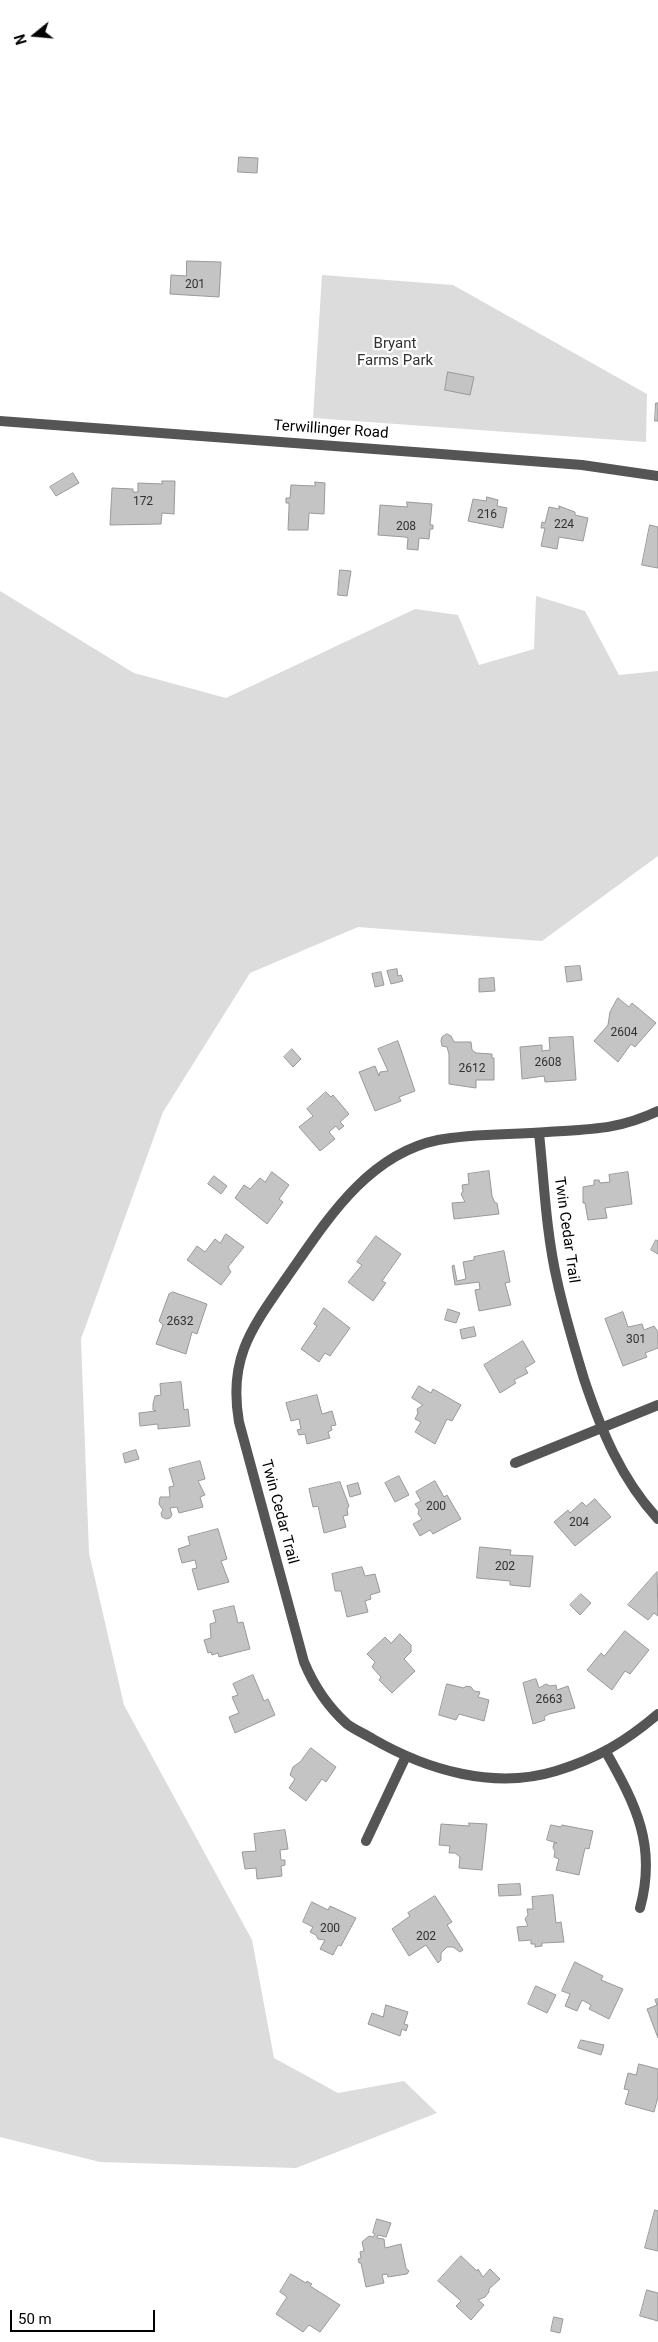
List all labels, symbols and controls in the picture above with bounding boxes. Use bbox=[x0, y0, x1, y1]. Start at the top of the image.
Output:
north arrow bbox=[10, 10, 60, 60]
text: N bbox=[12, 32, 30, 46]
house number: 201 bbox=[185, 278, 205, 292]
park label: Bryant Farms Park bbox=[357, 335, 433, 370]
street label: Terwillinger Road bbox=[273, 417, 389, 443]
house number: 172 bbox=[133, 495, 153, 509]
house number: 216 bbox=[477, 508, 497, 522]
house number: 224 bbox=[554, 518, 574, 532]
house number: 208 bbox=[396, 520, 416, 534]
house number: 2604 bbox=[611, 1026, 637, 1040]
house number: 2608 bbox=[535, 1056, 561, 1070]
house number: 2612 bbox=[459, 1062, 485, 1076]
street label: Twin Cedar Trail bbox=[550, 1176, 582, 1284]
house number: 2632 bbox=[167, 1315, 193, 1329]
house number: 301 bbox=[626, 1333, 646, 1347]
street label: Twin Cedar Trail bbox=[256, 1458, 302, 1566]
house number: 200 bbox=[426, 1500, 446, 1514]
house number: 204 bbox=[569, 1516, 589, 1530]
house number: 202 bbox=[495, 1560, 515, 1574]
house number: 2663 bbox=[536, 1693, 562, 1707]
house number: 200 bbox=[320, 1922, 340, 1936]
house number: 202 bbox=[416, 1930, 436, 1944]
scale bar bbox=[12, 2300, 158, 2332]
text: 50 m bbox=[18, 2310, 52, 2328]

